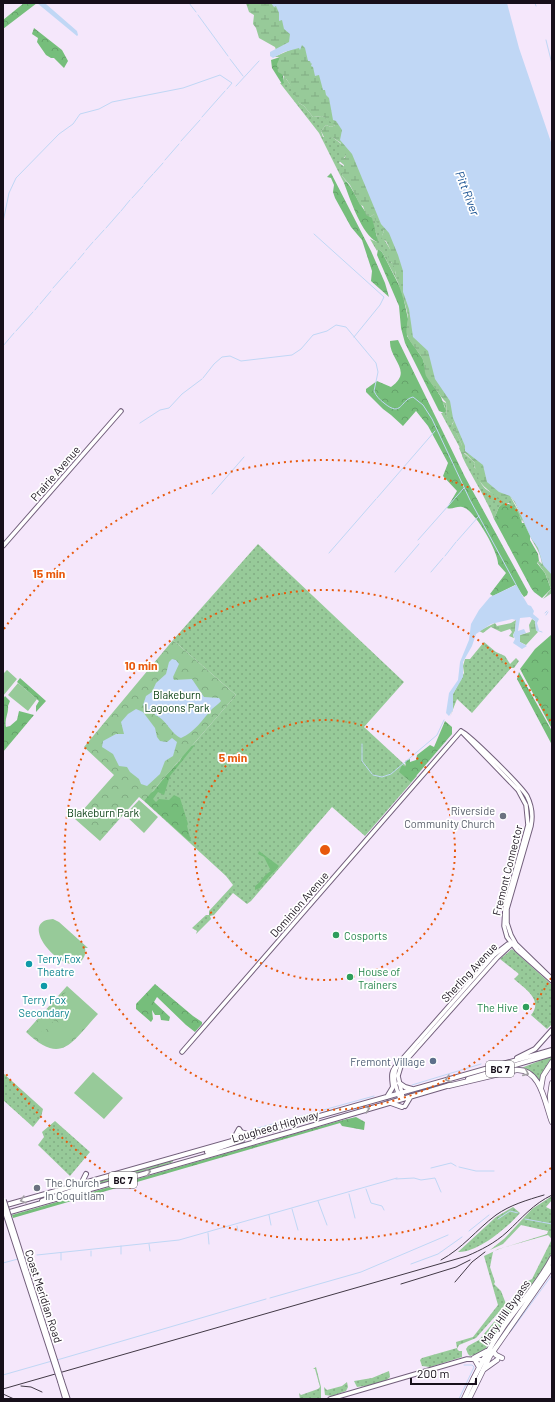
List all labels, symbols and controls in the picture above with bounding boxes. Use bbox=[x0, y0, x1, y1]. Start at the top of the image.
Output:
water label: Pitt River bbox=[453, 169, 483, 218]
street label: Prairie Avenue bbox=[28, 443, 83, 503]
text: 15 min bbox=[33, 566, 65, 580]
text: 10 min bbox=[124, 658, 158, 672]
park label: Blakeburn Lagoons Park bbox=[145, 688, 210, 714]
text: 5 min bbox=[219, 750, 247, 764]
place label: Riverside Community Church bbox=[404, 804, 495, 830]
park label: Blakeburn Park bbox=[67, 806, 139, 819]
marker: Riverside Community Church bbox=[498, 811, 508, 821]
street label: Fremont Connector bbox=[489, 823, 525, 917]
centre of rings bbox=[318, 843, 332, 857]
street label: Dominion Avenue bbox=[267, 868, 331, 939]
place label: Cosports bbox=[344, 929, 387, 942]
marker: Cosports bbox=[331, 930, 341, 940]
street label: Sherling Avenue bbox=[438, 940, 500, 1004]
place label: Terry Fox Theatre bbox=[37, 952, 81, 978]
marker: Terry Fox Theatre bbox=[24, 959, 34, 969]
place label: House of Trainers bbox=[358, 965, 400, 991]
marker: House of Trainers bbox=[345, 972, 355, 982]
marker: Terry Fox Secondary bbox=[39, 981, 49, 991]
place label: Terry Fox Secondary bbox=[19, 993, 69, 1019]
place label: The Hive bbox=[477, 1001, 518, 1014]
marker: The Hive bbox=[521, 1002, 531, 1012]
place label: Fremont Village bbox=[350, 1055, 425, 1068]
marker: Fremont Village bbox=[428, 1056, 438, 1066]
road number: BC 7 bbox=[486, 1061, 514, 1077]
one-way arrow bbox=[522, 1068, 529, 1076]
one-way arrow bbox=[445, 1074, 452, 1083]
one-way arrow bbox=[364, 1105, 371, 1114]
street label: Lougheed Highway bbox=[230, 1107, 320, 1145]
one-way arrow bbox=[144, 1168, 151, 1177]
road number: BC 7 bbox=[109, 1172, 137, 1188]
place label: The Church In Coquitlam bbox=[45, 1176, 105, 1202]
marker: The Church In Coquitlam bbox=[32, 1183, 42, 1193]
one-way arrow bbox=[20, 1195, 27, 1204]
street label: Coast Meridian Road bbox=[23, 1248, 65, 1344]
street label: Mary Hill Bypass bbox=[478, 1277, 532, 1347]
scale bar bbox=[411, 1360, 476, 1386]
text: 200 m bbox=[417, 1366, 449, 1380]

